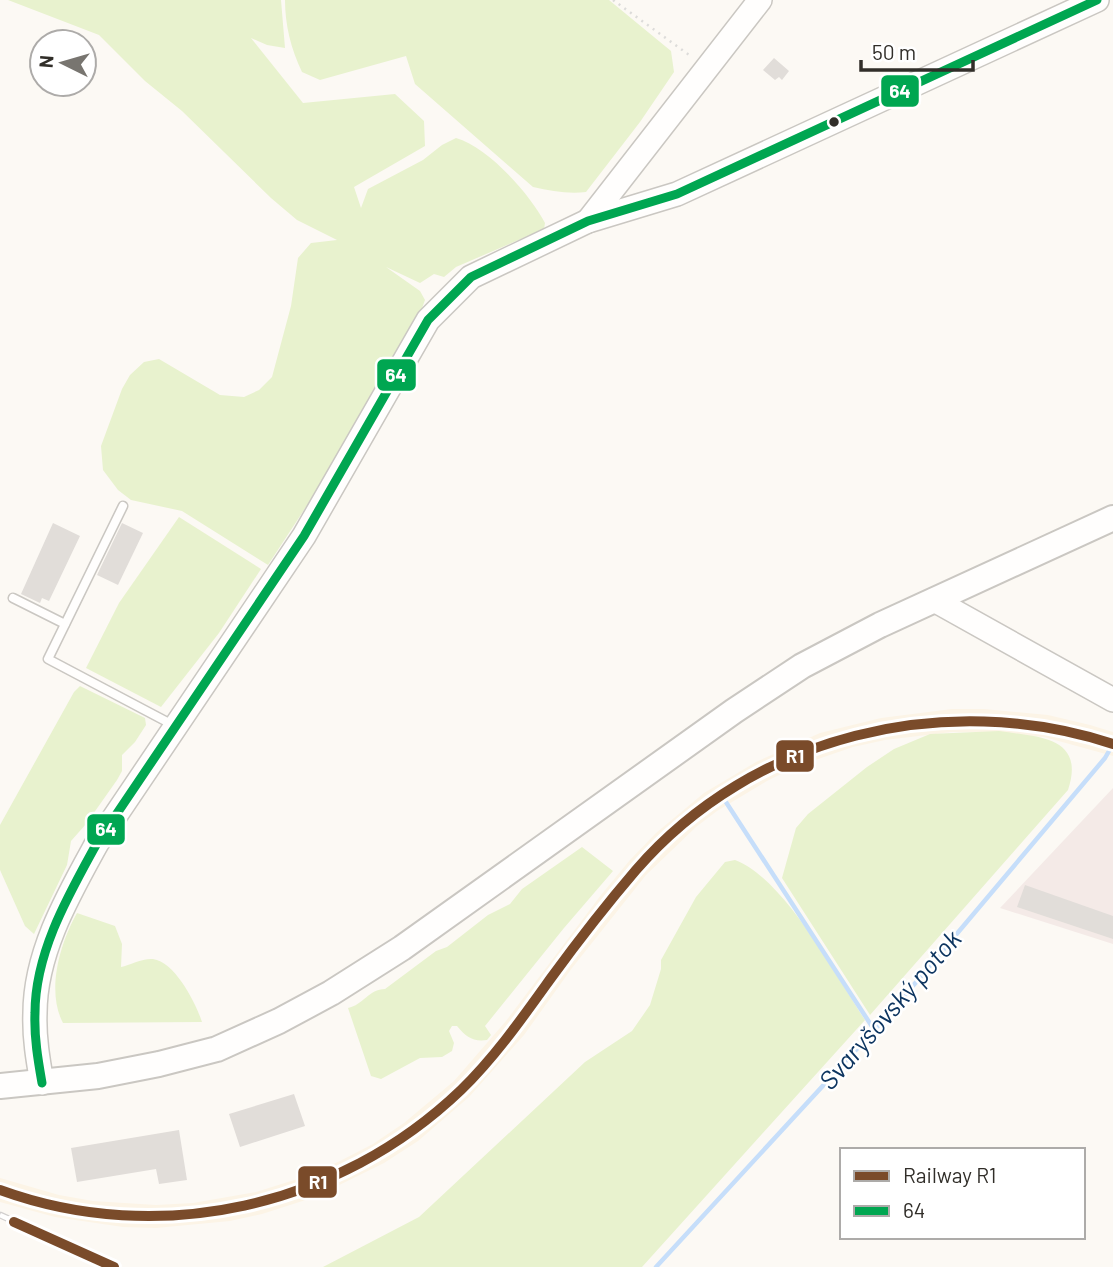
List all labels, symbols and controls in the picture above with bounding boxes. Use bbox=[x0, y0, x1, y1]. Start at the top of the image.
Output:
north arrow bbox=[28, 28, 98, 98]
scale bar bbox=[861, 28, 973, 72]
text: 50 m bbox=[872, 39, 916, 64]
text: N bbox=[34, 54, 58, 69]
line badge: 64 bbox=[880, 74, 920, 108]
text: 64 bbox=[889, 79, 911, 102]
unlabelled marker bbox=[827, 115, 841, 129]
line badge: 64 bbox=[376, 358, 417, 392]
text: 64 bbox=[385, 363, 407, 386]
line badge: R1 bbox=[775, 739, 815, 773]
text: R1 bbox=[786, 744, 804, 767]
line badge: 64 bbox=[86, 813, 126, 846]
text: 64 bbox=[95, 817, 117, 840]
water label: Svaryšovský potok bbox=[811, 923, 967, 1095]
legend bbox=[840, 1148, 1085, 1239]
text: Railway R1 bbox=[903, 1162, 996, 1187]
line badge: R1 bbox=[297, 1165, 338, 1199]
text: R1 bbox=[309, 1170, 327, 1193]
text: 64 bbox=[903, 1197, 925, 1222]

